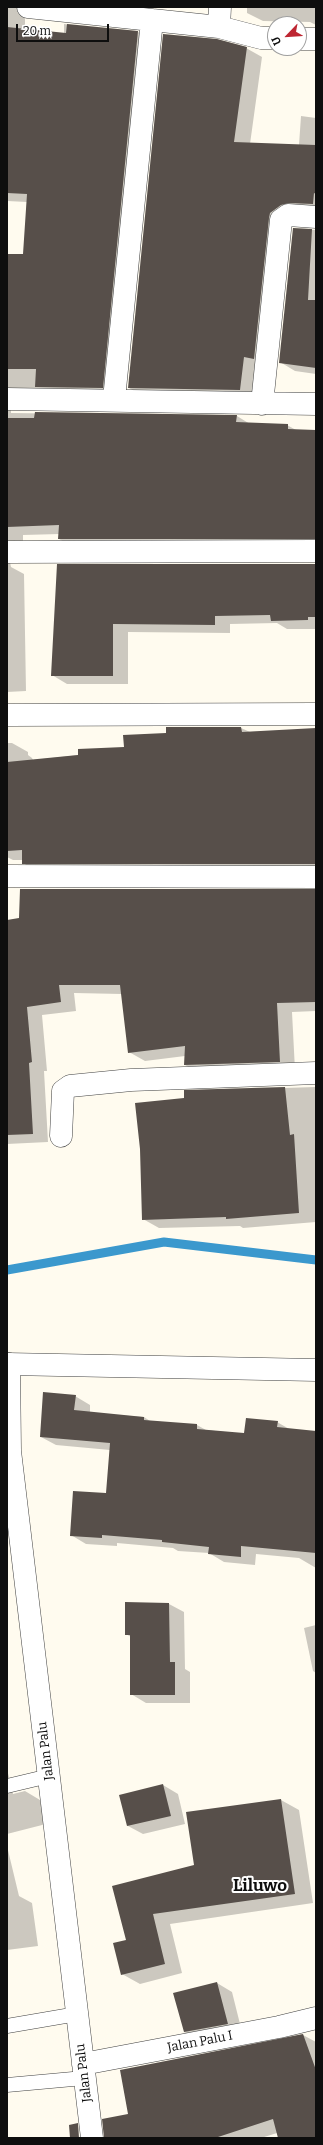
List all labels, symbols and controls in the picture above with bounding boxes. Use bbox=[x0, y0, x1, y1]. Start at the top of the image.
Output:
scale bar bbox=[18, 16, 111, 42]
north arrow bbox=[267, 16, 307, 56]
text: 20 m bbox=[23, 24, 51, 38]
text: U bbox=[269, 34, 284, 47]
street label: Jalan Palu bbox=[35, 1721, 57, 1781]
district label: Liluwo bbox=[233, 1876, 287, 1896]
street label: Jalan Palu I bbox=[166, 2028, 234, 2056]
street label: Jalan Palu bbox=[73, 2043, 95, 2103]

